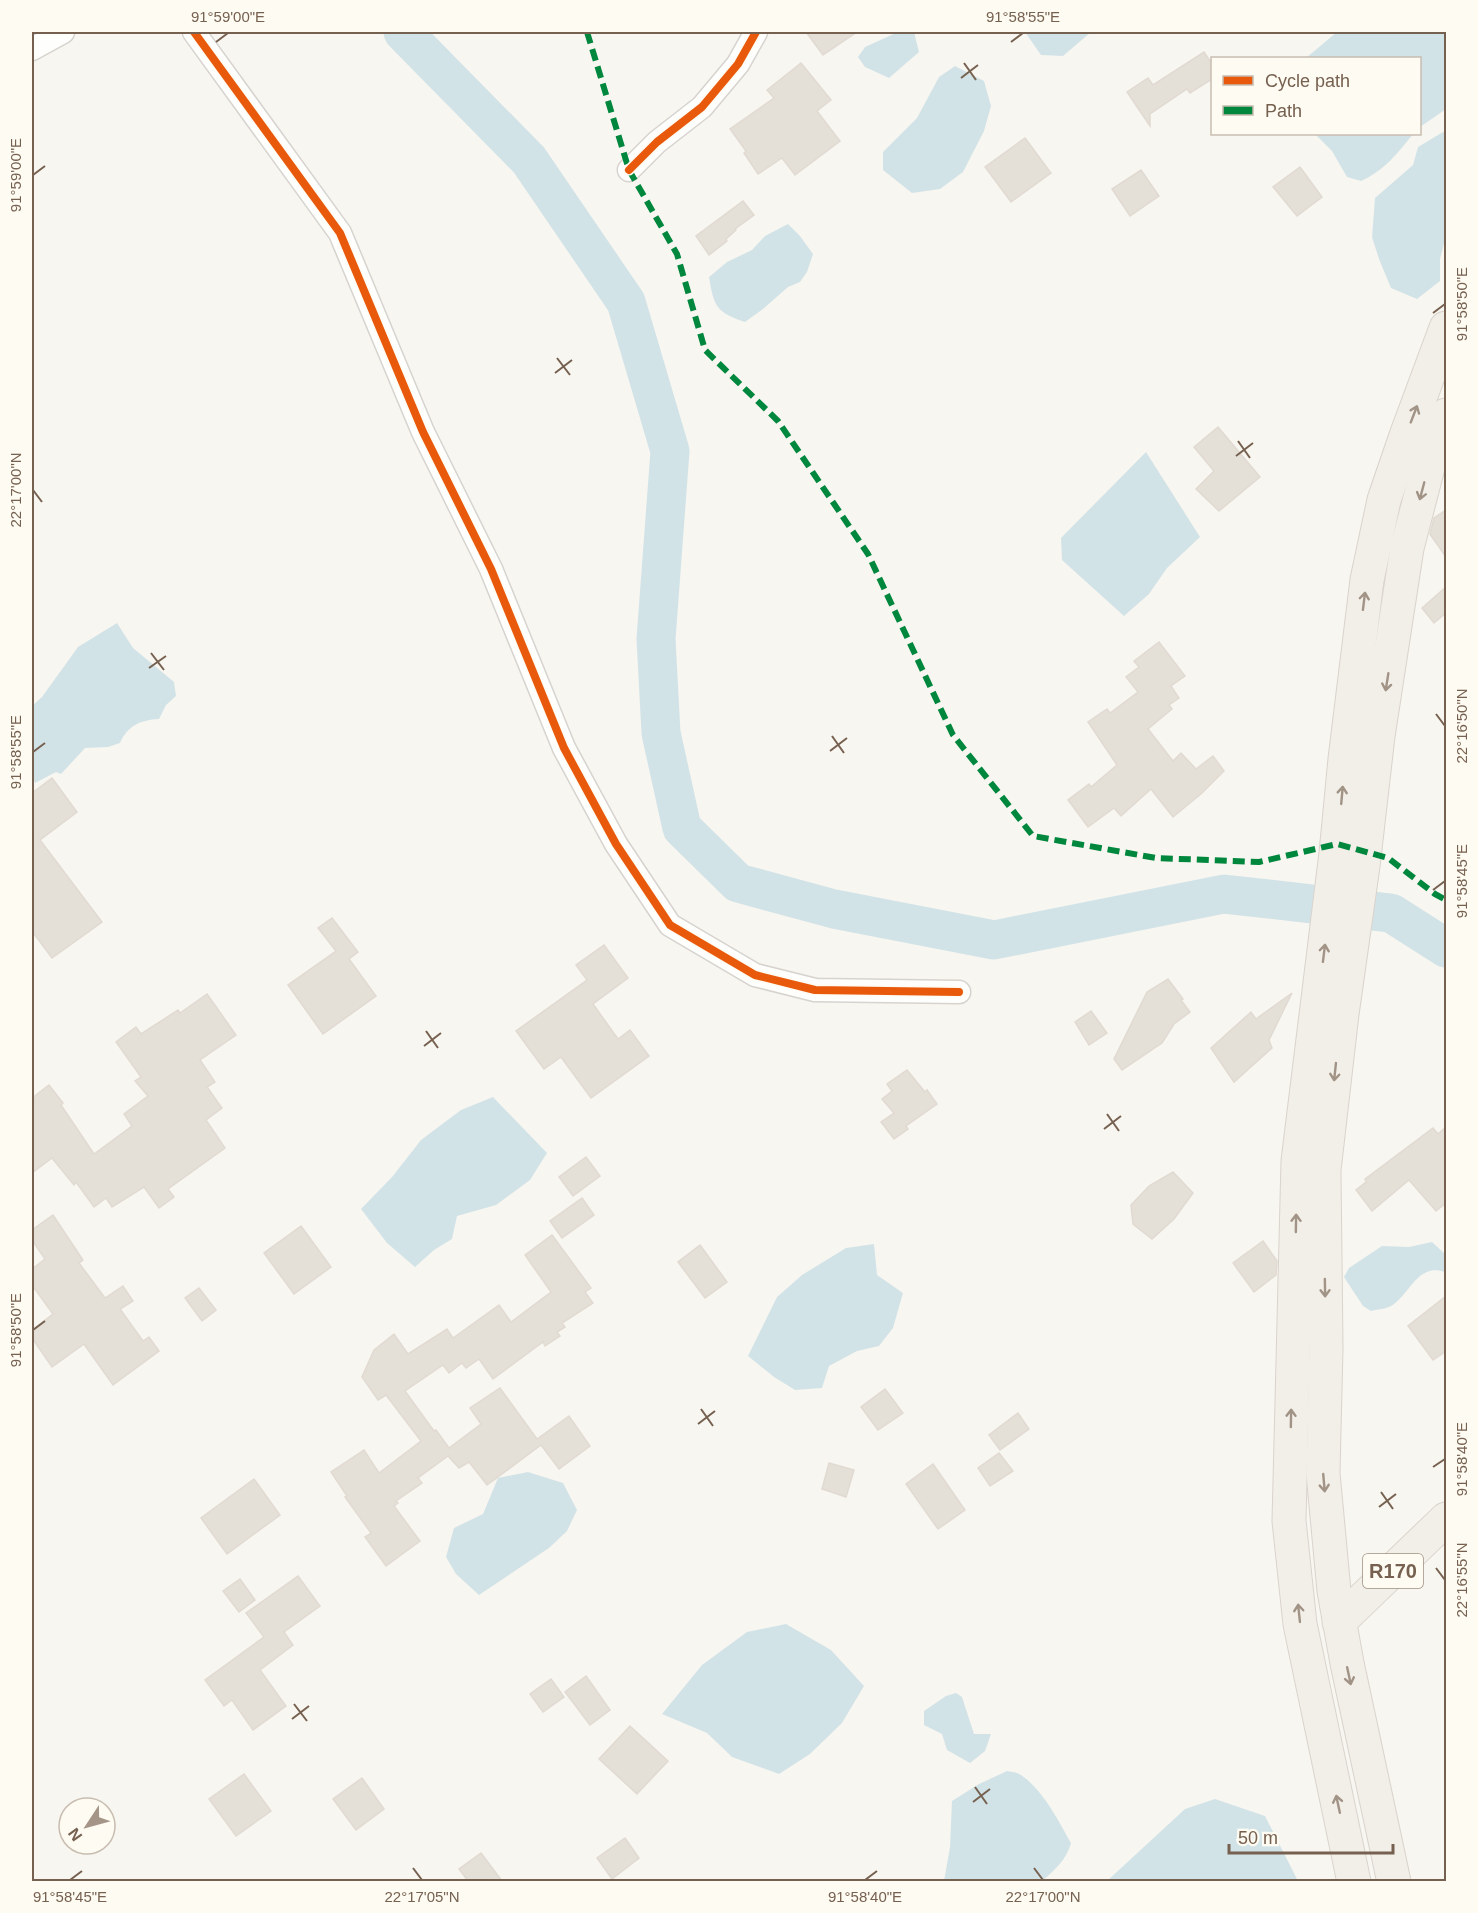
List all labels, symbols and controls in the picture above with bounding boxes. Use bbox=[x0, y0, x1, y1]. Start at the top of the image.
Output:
text: 91°59'00"E bbox=[191, 8, 265, 25]
text: 91°58'55"E bbox=[986, 8, 1060, 25]
legend bbox=[1211, 57, 1421, 135]
text: Cycle path bbox=[1265, 71, 1350, 91]
text: Path bbox=[1265, 101, 1302, 121]
text: 91°59'00"E bbox=[7, 138, 24, 212]
text: 91°58'50"E bbox=[1453, 267, 1470, 341]
one-way arrow bbox=[1409, 405, 1420, 423]
text: 22°17'00"N bbox=[7, 452, 24, 528]
one-way arrow bbox=[1416, 481, 1428, 500]
one-way arrow bbox=[1359, 592, 1370, 612]
one-way arrow bbox=[1381, 672, 1392, 692]
text: 22°16'50"N bbox=[1453, 688, 1470, 764]
text: 91°58'55"E bbox=[7, 715, 24, 789]
one-way arrow bbox=[1337, 786, 1348, 806]
text: 91°58'45"E bbox=[1453, 844, 1470, 918]
one-way arrow bbox=[1319, 944, 1330, 963]
one-way arrow bbox=[1329, 1062, 1340, 1082]
one-way arrow bbox=[1291, 1214, 1302, 1234]
one-way arrow bbox=[1319, 1277, 1331, 1297]
text: 91°58'50"E bbox=[7, 1293, 24, 1367]
one-way arrow bbox=[1286, 1409, 1297, 1429]
text: 91°58'40"E bbox=[1453, 1422, 1470, 1496]
one-way arrow bbox=[1319, 1472, 1330, 1492]
text: 22°16'55"N bbox=[1453, 1542, 1470, 1618]
road number: R170 bbox=[1363, 1554, 1423, 1588]
one-way arrow bbox=[1293, 1603, 1304, 1623]
one-way arrow bbox=[1344, 1666, 1356, 1685]
one-way arrow bbox=[1331, 1794, 1343, 1813]
north arrow bbox=[57, 1796, 117, 1856]
scale bar bbox=[1229, 1817, 1392, 1855]
text: N bbox=[65, 1825, 86, 1844]
text: 50 m bbox=[1238, 1828, 1278, 1848]
text: 91°58'45"E bbox=[33, 1888, 107, 1905]
text: 22°17'05"N bbox=[384, 1888, 460, 1905]
text: 91°58'40"E bbox=[828, 1888, 902, 1905]
text: 22°17'00"N bbox=[1005, 1888, 1081, 1905]

